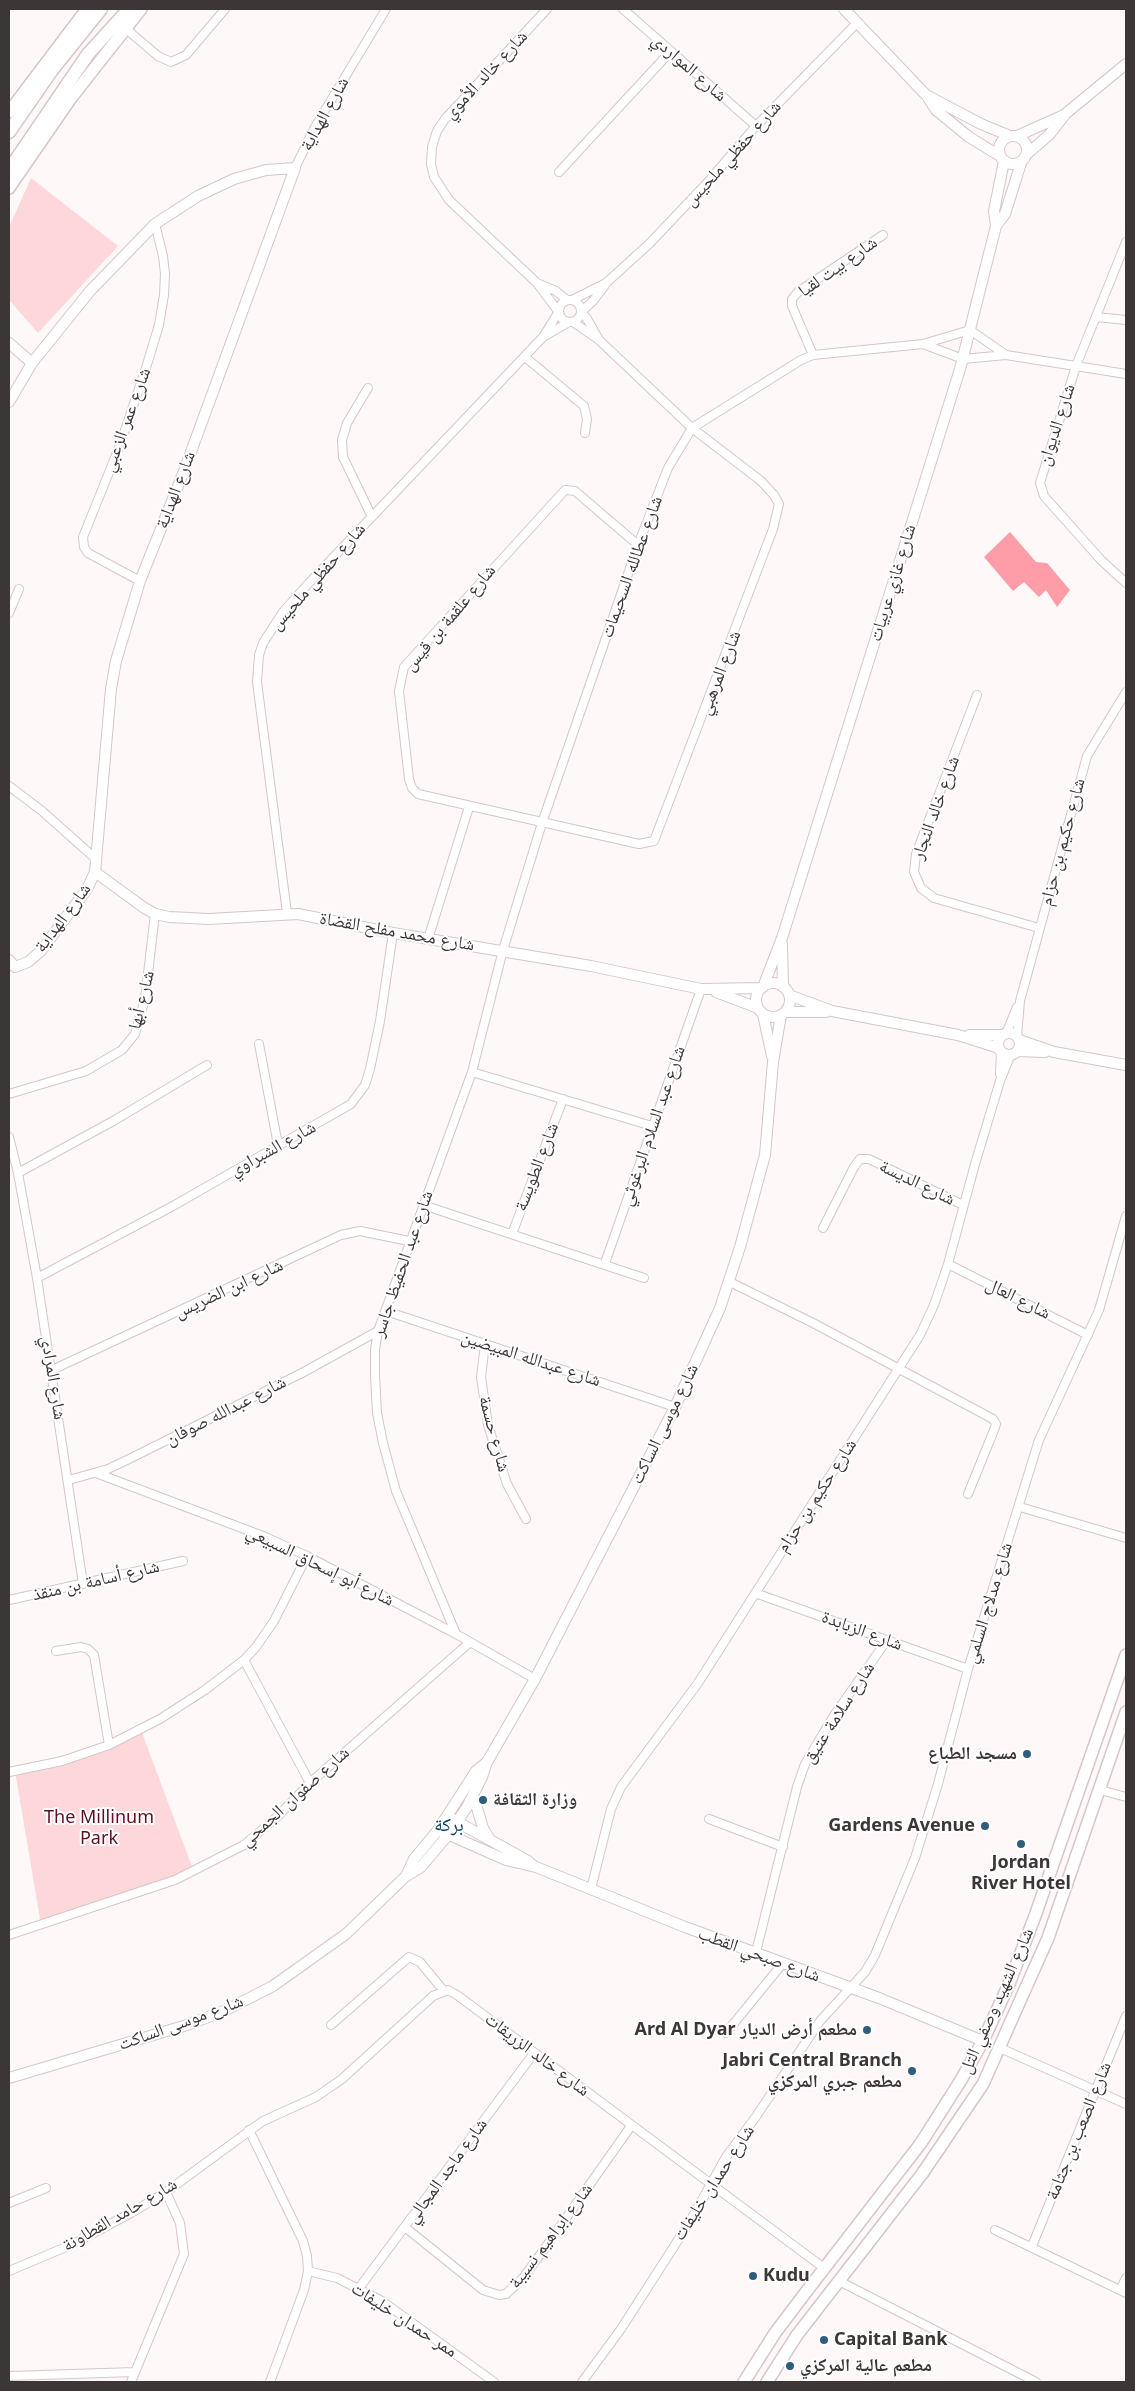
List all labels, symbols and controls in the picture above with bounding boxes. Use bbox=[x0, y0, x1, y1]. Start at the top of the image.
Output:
street label: شارع خالد الأموي bbox=[439, 26, 533, 124]
street label: شارع المواردي bbox=[647, 29, 731, 107]
street label: شارع الهداية bbox=[296, 73, 354, 155]
street label: شارع حفظي ملحيس bbox=[680, 97, 786, 211]
street label: شارع بيت لقيا bbox=[794, 232, 882, 302]
street label: شارع عمر الزعبي bbox=[98, 365, 156, 475]
street label: شارع الديوان bbox=[1034, 381, 1080, 469]
street label: شارع الهداية bbox=[151, 448, 201, 532]
street label: شارع عطالله السحيمات bbox=[596, 493, 668, 641]
street label: شارع حفظي ملحيس bbox=[266, 519, 370, 635]
street label: شارع غازي عربيات bbox=[865, 522, 921, 644]
street label: شارع علقمة بن قيس bbox=[399, 560, 501, 676]
street label: شارع المرهبي bbox=[694, 628, 746, 718]
street label: شارع خالد النجار bbox=[907, 753, 965, 863]
street label: شارع حكيم بن حزام bbox=[1036, 776, 1090, 908]
street label: شارع الهداية bbox=[30, 879, 96, 957]
street label: شارع محمد مفلح القضاة bbox=[318, 908, 476, 956]
street label: شارع أبها bbox=[124, 968, 160, 1032]
street label: شارع عبد السلام البرغوثي bbox=[616, 1043, 690, 1209]
street label: شارع الشبراوي bbox=[226, 1116, 320, 1182]
street label: شارع الطويسة bbox=[510, 1120, 564, 1214]
street label: شارع الديسة bbox=[876, 1155, 958, 1211]
street label: شارع عبد الحفيظ جاسر bbox=[368, 1188, 438, 1340]
street label: شارع ابن الضريس bbox=[171, 1254, 287, 1324]
street label: شارع العال bbox=[982, 1274, 1054, 1324]
street label: شارع عبدالله المبيضين bbox=[459, 1326, 603, 1392]
street label: شارع المرادي bbox=[36, 1335, 70, 1421]
street label: شارع موسى الساكت bbox=[627, 1360, 703, 1488]
street label: شارع عبدالله صوفان bbox=[162, 1371, 290, 1451]
street label: شارع حسمة bbox=[473, 1394, 515, 1474]
street label: شارع حكيم بن حزام bbox=[772, 1435, 862, 1557]
street label: شارع أبو إسحاق السبيعي bbox=[243, 1521, 397, 1611]
street label: شارع مدلاج السلمي bbox=[960, 1540, 1018, 1666]
street label: شارع أسامة بن منقذ bbox=[30, 1556, 162, 1606]
street label: شارع الزبابدة bbox=[819, 1606, 905, 1656]
street label: شارع سلامة عتيق bbox=[798, 1658, 880, 1768]
street label: شارع صفوان الجمحي bbox=[236, 1742, 354, 1852]
place label: مسجد الطباع bbox=[928, 1743, 1017, 1765]
marker: مسجد الطباع bbox=[1021, 1748, 1033, 1760]
place label: وزارة الثقافة bbox=[493, 1789, 577, 1811]
marker: وزارة الثقافة bbox=[477, 1794, 489, 1806]
park label: The Millinum Park bbox=[44, 1807, 154, 1850]
district label: بركة bbox=[434, 1815, 464, 1837]
place label: Gardens Avenue bbox=[828, 1815, 975, 1837]
marker: Gardens Avenue bbox=[979, 1820, 991, 1832]
marker: Jordan River Hotel bbox=[1015, 1838, 1027, 1850]
place label: Jordan River Hotel bbox=[971, 1852, 1071, 1895]
street label: شارع صبحي القطب bbox=[695, 1923, 823, 1987]
street label: شارع الشهيد وصفي التل bbox=[955, 1925, 1039, 2077]
street label: شارع موسى الساكت bbox=[116, 1990, 246, 2056]
street label: شارع خالد الزريقات bbox=[480, 2009, 594, 2101]
place label: Ard Al Dyar مطعم أرض الديار bbox=[635, 2019, 857, 2041]
marker: Ard Al Dyar مطعم أرض الديار bbox=[861, 2024, 873, 2036]
place label: Jabri Central Branch مطعم جبري المركزي bbox=[722, 2050, 902, 2092]
street label: شارع الصعب بن جثامة bbox=[1041, 2059, 1117, 2203]
marker: Jabri Central Branch مطعم جبري المركزي bbox=[906, 2065, 918, 2077]
street label: شارع ماجد المجالي bbox=[402, 2114, 492, 2228]
street label: شارع حمدان خليفات bbox=[669, 2121, 759, 2245]
street label: شارع حامد القطاونة bbox=[59, 2173, 181, 2257]
street label: شارع إبراهيم نسيبة bbox=[504, 2179, 598, 2293]
place label: Kudu bbox=[763, 2265, 810, 2287]
marker: Kudu bbox=[747, 2270, 759, 2282]
street label: ممر حمدان خليفات bbox=[347, 2278, 461, 2362]
place label: Capital Bank bbox=[834, 2329, 947, 2351]
marker: Capital Bank bbox=[818, 2334, 830, 2346]
place label: مطعم عالية المركزي bbox=[800, 2355, 932, 2377]
marker: مطعم عالية المركزي bbox=[784, 2360, 796, 2372]

